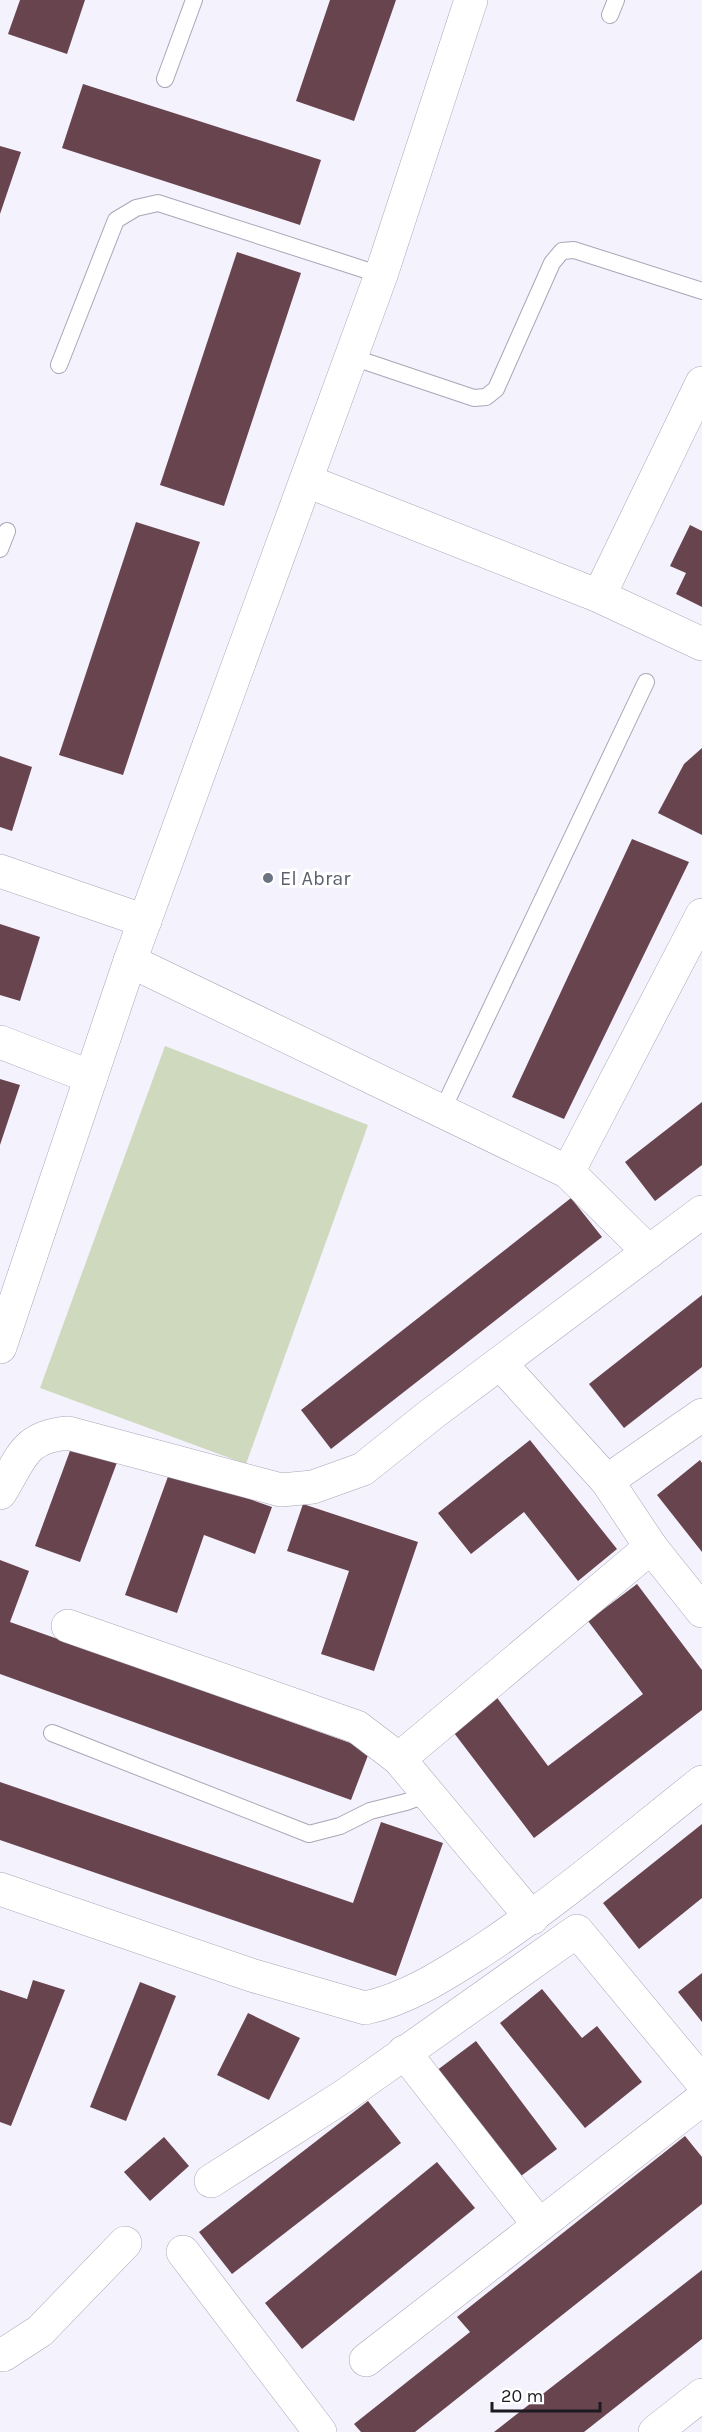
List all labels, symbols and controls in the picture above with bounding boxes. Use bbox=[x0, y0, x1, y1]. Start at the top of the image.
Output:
place label: El Abrar bbox=[280, 867, 351, 890]
marker: El Abrar bbox=[261, 871, 275, 885]
scale bar bbox=[492, 2375, 600, 2413]
text: 20 m bbox=[501, 2385, 543, 2407]

